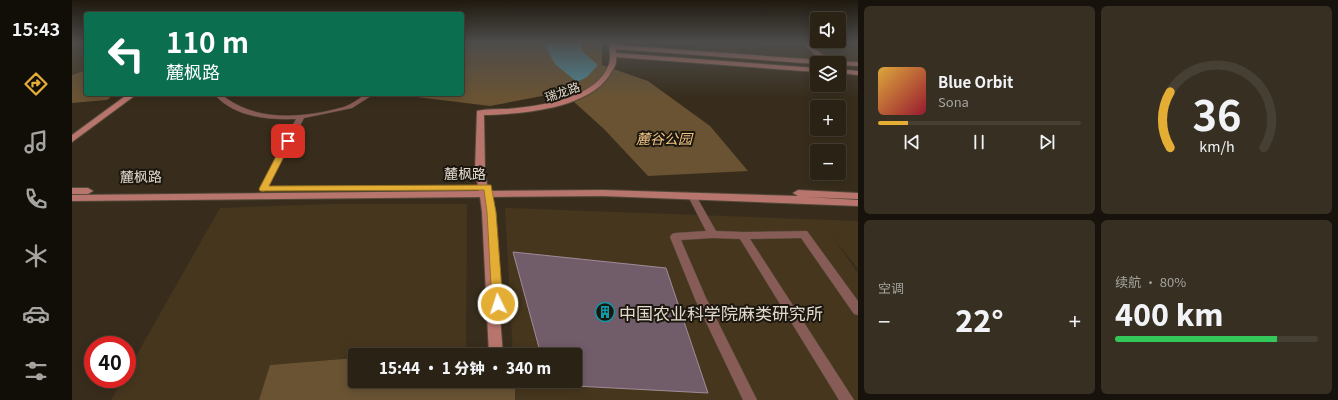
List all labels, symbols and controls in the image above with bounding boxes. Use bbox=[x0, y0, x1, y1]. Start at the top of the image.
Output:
map controls bbox=[810, 12, 846, 180]
button: sound bbox=[810, 12, 846, 48]
text: 15:43 bbox=[12, 15, 60, 41]
text: 110 m bbox=[166, 21, 249, 61]
icon: left bbox=[100, 28, 152, 80]
button: layers bbox=[810, 56, 846, 92]
text: 麓枫路 bbox=[166, 58, 220, 84]
icon: directions bbox=[22, 70, 50, 98]
text: Blue Orbit bbox=[938, 71, 1013, 92]
street label: 瑞龙路 bbox=[542, 77, 582, 105]
text: 36 bbox=[1192, 83, 1241, 143]
text: Sona bbox=[938, 92, 969, 111]
button: + bbox=[810, 100, 846, 136]
pin bbox=[271, 124, 305, 158]
icon: music bbox=[22, 128, 50, 156]
park label: 麓谷公园 bbox=[636, 128, 694, 148]
icon: arrive bbox=[277, 130, 299, 152]
icon: previous bbox=[901, 131, 923, 153]
icon: pause bbox=[968, 131, 990, 153]
icon: next bbox=[1036, 131, 1058, 153]
text: km/h bbox=[1199, 135, 1234, 156]
button: − bbox=[810, 144, 846, 180]
street label: 麓枫路 bbox=[444, 163, 486, 183]
street label: 麓枫路 bbox=[120, 166, 162, 186]
icon: phone bbox=[22, 185, 50, 213]
icon: climate bbox=[22, 242, 50, 270]
text: 续航 · 80% bbox=[1115, 272, 1186, 291]
text: 空调 bbox=[878, 278, 904, 297]
position arrow bbox=[477, 283, 519, 325]
text: 400 km bbox=[1115, 291, 1224, 335]
text: 22° bbox=[955, 297, 1004, 341]
icon: car bbox=[22, 300, 50, 328]
place label: 中国农业科学院麻类研究所 bbox=[619, 300, 823, 325]
building icon: 中国农业科学院麻类研究所 bbox=[594, 301, 616, 323]
text: − bbox=[878, 304, 890, 336]
text: + bbox=[1069, 304, 1081, 336]
speed limit sign: 40 bbox=[84, 336, 136, 388]
icon: filters bbox=[22, 357, 50, 385]
text: 15:44 · 1 分钟 · 340 m bbox=[379, 357, 551, 378]

